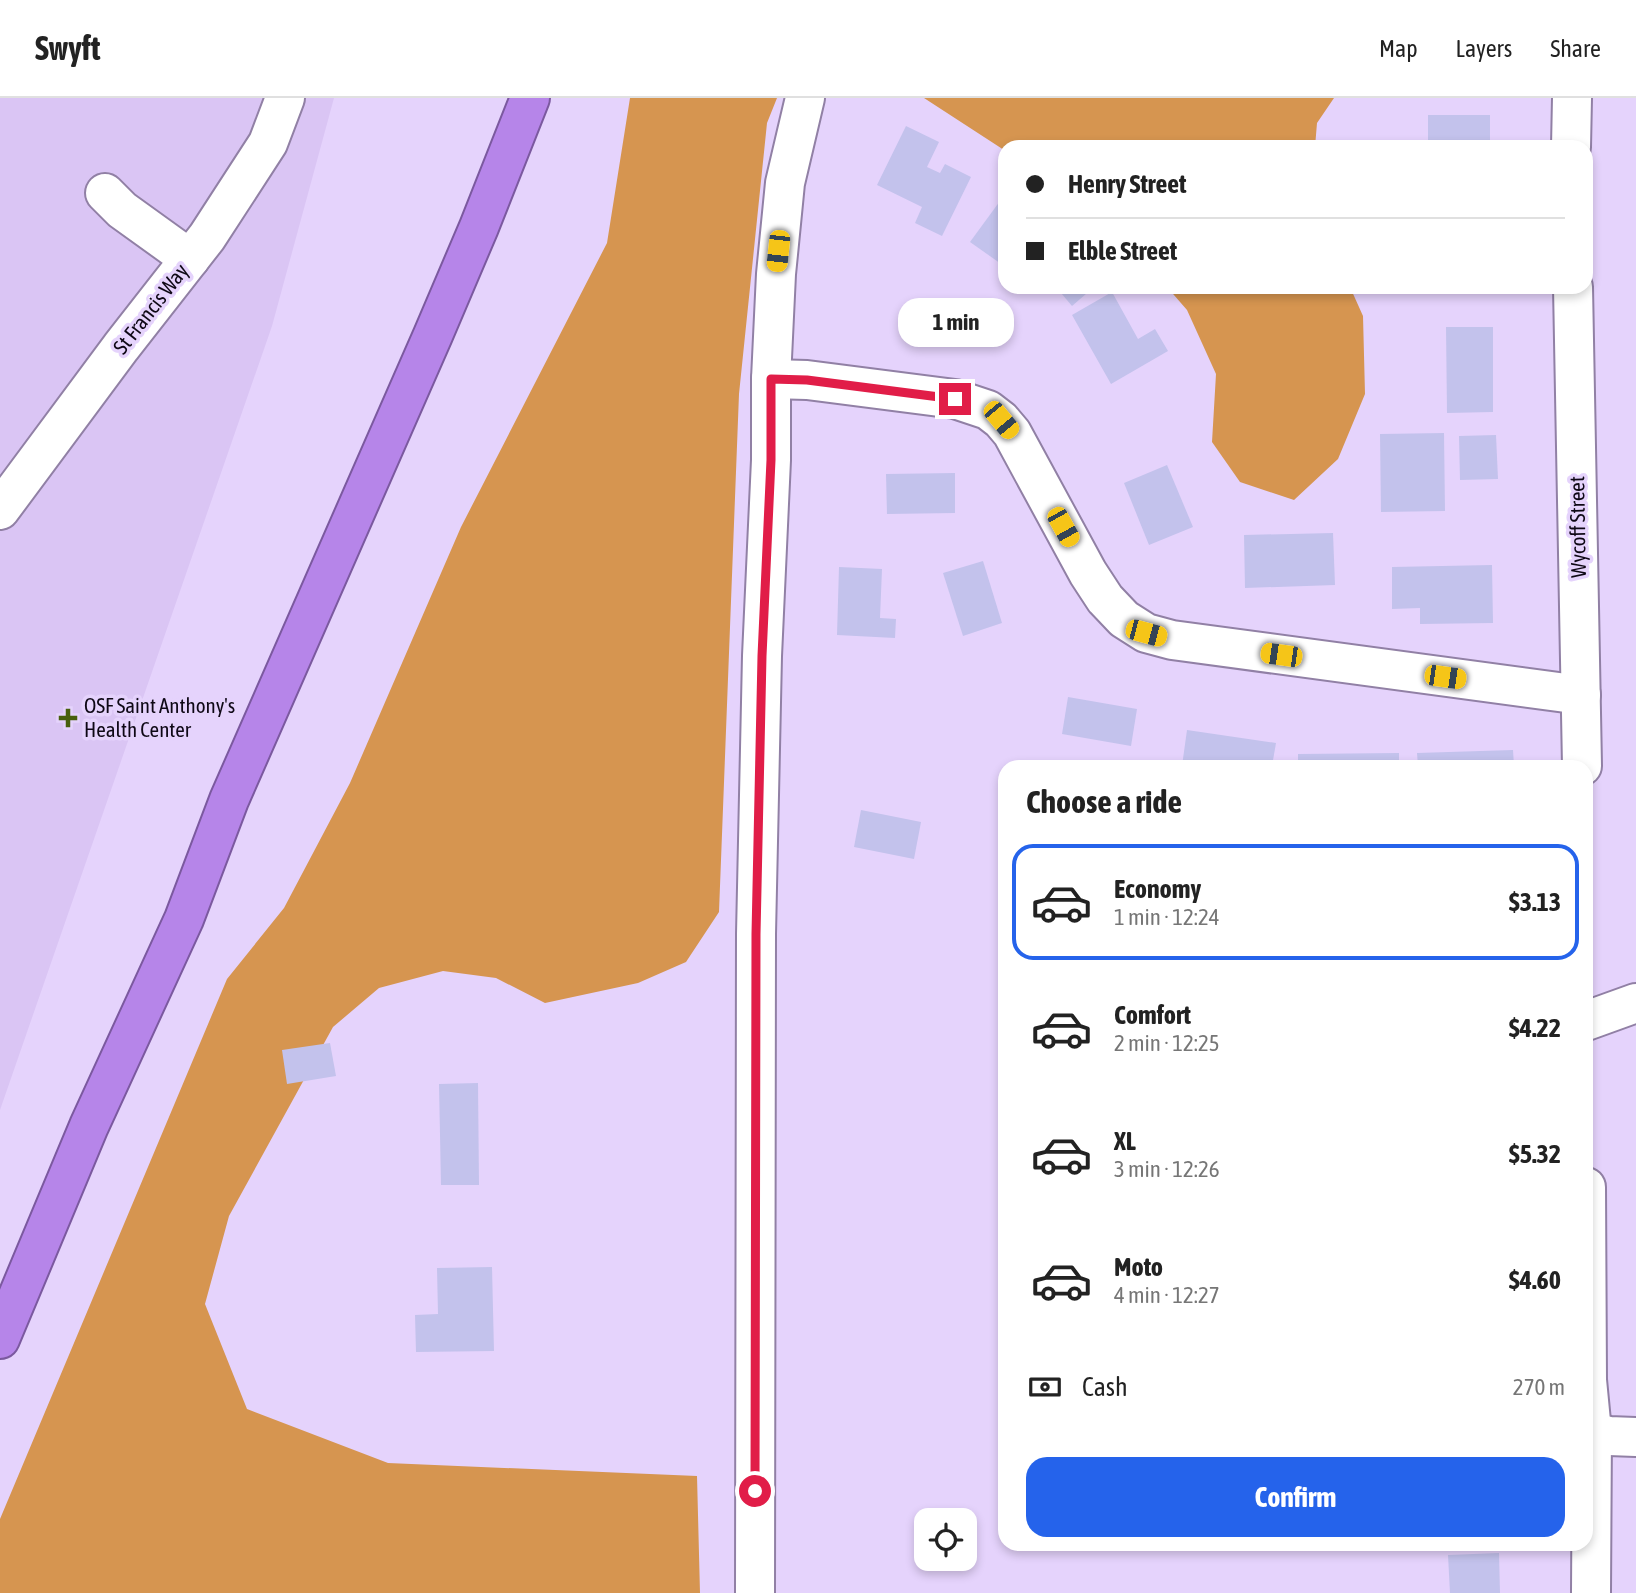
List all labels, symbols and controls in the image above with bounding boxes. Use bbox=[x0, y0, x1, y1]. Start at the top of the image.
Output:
text: Swyft bbox=[35, 29, 100, 67]
text: Map bbox=[1379, 35, 1418, 62]
text: Layers bbox=[1456, 35, 1512, 62]
text: Share bbox=[1550, 35, 1601, 62]
text: Henry Street bbox=[1068, 169, 1187, 199]
car bbox=[766, 229, 791, 273]
text: Elble Street bbox=[1068, 236, 1177, 266]
street label: St Francis Way bbox=[108, 258, 193, 358]
callout: 1 min bbox=[897, 298, 1013, 346]
text: 1 min bbox=[933, 309, 979, 335]
route end bbox=[939, 383, 971, 415]
car bbox=[980, 397, 1023, 443]
street label: Wycoff Street bbox=[1564, 476, 1590, 578]
car bbox=[1044, 504, 1083, 550]
car bbox=[1123, 617, 1170, 649]
car bbox=[1259, 642, 1304, 668]
car bbox=[1423, 664, 1468, 690]
place label: OSF Saint Anthony's Health Center bbox=[84, 693, 235, 741]
marker: OSF Saint Anthony's Health Center bbox=[58, 708, 78, 728]
text: Choose a ride bbox=[1026, 783, 1182, 820]
icon: car bbox=[1030, 871, 1093, 934]
text: Economy bbox=[1114, 874, 1201, 904]
text: $3.13 bbox=[1509, 887, 1561, 917]
text: 1 min · 12:24 bbox=[1114, 904, 1220, 930]
icon: car bbox=[1030, 997, 1093, 1060]
text: Comfort bbox=[1114, 1000, 1191, 1030]
text: $4.22 bbox=[1509, 1013, 1561, 1043]
text: 2 min · 12:25 bbox=[1114, 1030, 1220, 1056]
icon: car bbox=[1030, 1123, 1093, 1186]
text: XL bbox=[1114, 1126, 1136, 1156]
text: $5.32 bbox=[1509, 1139, 1561, 1169]
text: 3 min · 12:26 bbox=[1114, 1156, 1220, 1182]
icon: car bbox=[1030, 1249, 1093, 1312]
text: Moto bbox=[1114, 1252, 1163, 1282]
text: $4.60 bbox=[1509, 1265, 1561, 1295]
text: 4 min · 12:27 bbox=[1114, 1282, 1220, 1308]
icon: cash bbox=[1026, 1368, 1064, 1406]
text: Cash bbox=[1082, 1372, 1128, 1402]
text: 270 m bbox=[1513, 1374, 1565, 1400]
button: Confirm bbox=[1026, 1457, 1565, 1537]
route start bbox=[739, 1475, 771, 1507]
map controls bbox=[914, 1508, 977, 1571]
button: locate bbox=[914, 1508, 977, 1571]

